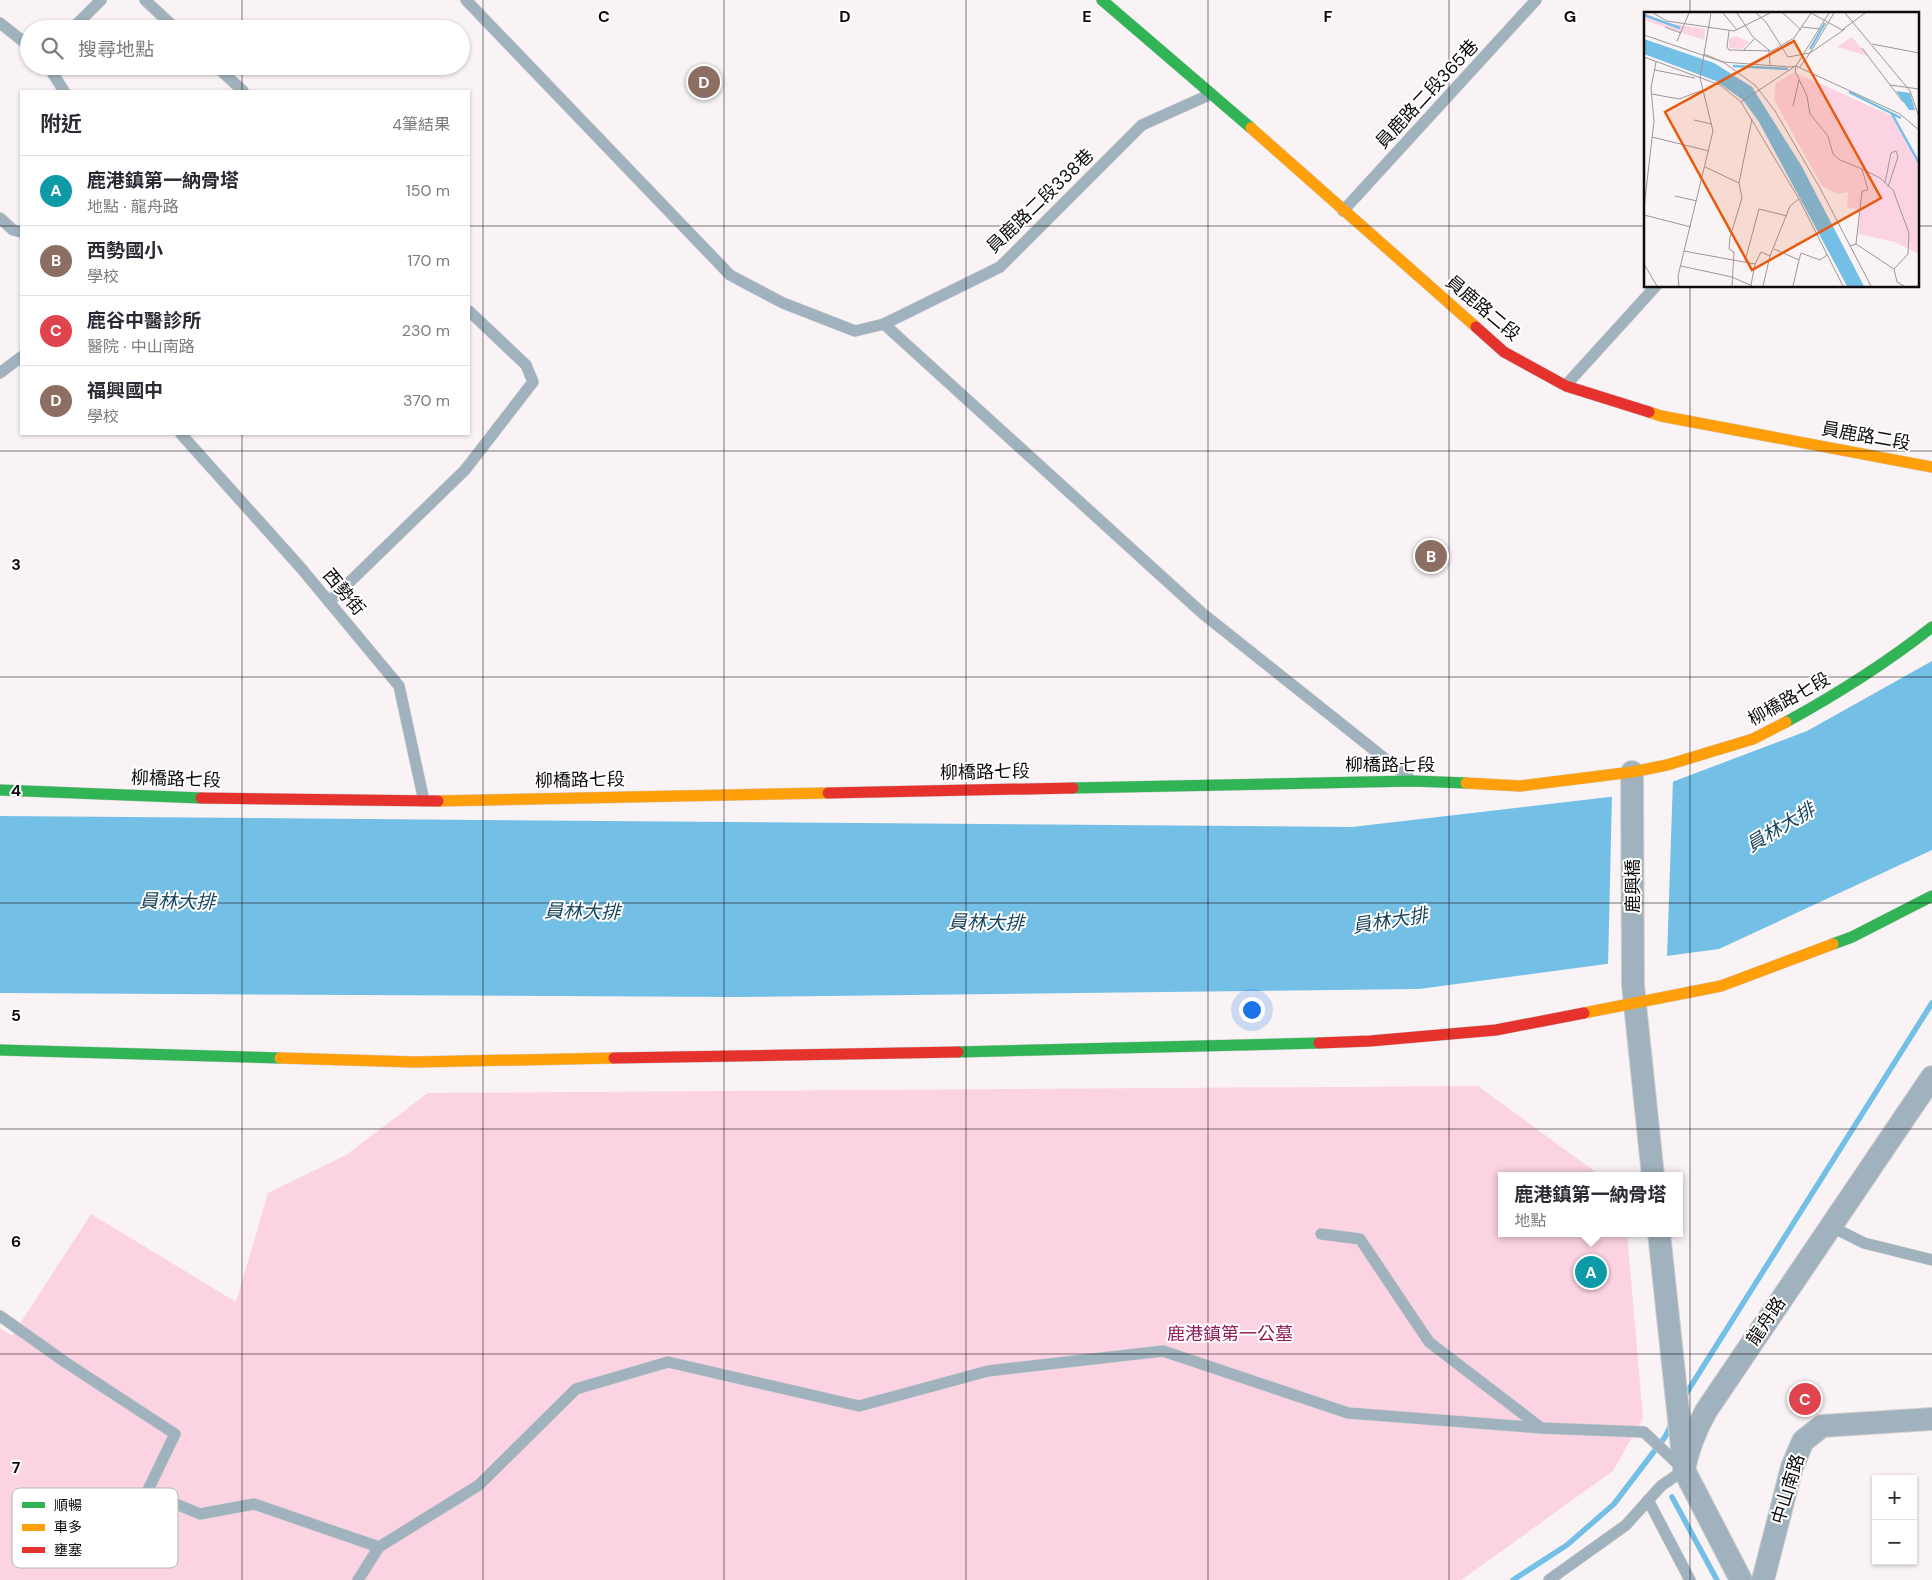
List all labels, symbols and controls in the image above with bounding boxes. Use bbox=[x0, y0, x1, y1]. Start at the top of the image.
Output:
text: C bbox=[598, 6, 610, 27]
text: D bbox=[839, 6, 851, 27]
text: E bbox=[1082, 6, 1092, 27]
text: F bbox=[1324, 6, 1333, 27]
text: G bbox=[1564, 6, 1576, 27]
inset map bbox=[1644, 12, 1920, 288]
search box bbox=[20, 20, 470, 75]
icon: search bbox=[38, 34, 66, 62]
street label: 員鹿路二段365巷 bbox=[1370, 34, 1484, 154]
text: 搜尋地點 bbox=[78, 37, 154, 62]
pin: D bbox=[688, 63, 720, 101]
text: 附近 bbox=[40, 110, 82, 138]
text: 4筆結果 bbox=[392, 114, 450, 135]
street label: 員鹿路二段338巷 bbox=[981, 144, 1099, 258]
text: 鹿港鎮第一納骨塔 bbox=[87, 168, 239, 193]
text: A bbox=[50, 180, 62, 201]
text: 150 m bbox=[406, 180, 450, 201]
text: 地點 · 龍舟路 bbox=[87, 196, 179, 217]
text: 西勢國小 bbox=[87, 238, 163, 263]
text: B bbox=[51, 250, 61, 271]
text: 170 m bbox=[407, 250, 450, 271]
text: 學校 bbox=[87, 266, 119, 287]
street label: 員鹿路二段 bbox=[1441, 270, 1525, 346]
text: 鹿谷中醫診所 bbox=[87, 308, 201, 333]
text: C bbox=[50, 320, 62, 341]
text: 230 m bbox=[402, 320, 450, 341]
text: 醫院 · 中山南路 bbox=[87, 336, 195, 357]
text: 福興國中 bbox=[87, 378, 163, 403]
text: D bbox=[50, 390, 62, 411]
text: 370 m bbox=[403, 390, 450, 411]
text: 學校 bbox=[87, 406, 119, 427]
street label: 員鹿路二段 bbox=[1820, 416, 1912, 456]
pin: B bbox=[1415, 537, 1447, 575]
text: 3 bbox=[11, 554, 21, 575]
street label: 西勢街 bbox=[317, 564, 371, 620]
street label: 柳橋路七段 bbox=[1744, 667, 1834, 731]
street label: 柳橋路七段 bbox=[1345, 753, 1435, 777]
street label: 柳橋路七段 bbox=[940, 759, 1030, 785]
street label: 柳橋路七段 bbox=[131, 765, 221, 793]
street label: 柳橋路七段 bbox=[535, 767, 625, 793]
text: 4 bbox=[11, 780, 21, 801]
water label: 員林大排 bbox=[1741, 796, 1822, 858]
street label: 鹿興橋 bbox=[1621, 859, 1645, 913]
water label: 員林大排 bbox=[139, 888, 218, 915]
water label: 員林大排 bbox=[544, 898, 623, 925]
water label: 員林大排 bbox=[1351, 902, 1433, 939]
water label: 員林大排 bbox=[948, 909, 1027, 936]
your location bbox=[1239, 997, 1265, 1023]
text: 5 bbox=[11, 1005, 21, 1026]
popup bbox=[1498, 1172, 1683, 1237]
text: 鹿港鎮第一納骨塔 bbox=[1514, 1182, 1667, 1207]
text: 地點 bbox=[1514, 1210, 1547, 1231]
text: 6 bbox=[11, 1231, 21, 1252]
pin: A bbox=[1575, 1253, 1607, 1291]
street label: 龍舟路 bbox=[1741, 1292, 1791, 1350]
park label: 鹿港鎮第一公墓 bbox=[1167, 1322, 1293, 1346]
pin: C bbox=[1789, 1380, 1821, 1418]
street label: 中山南路 bbox=[1766, 1451, 1810, 1527]
text: 7 bbox=[12, 1457, 21, 1478]
map controls bbox=[1872, 1475, 1917, 1565]
button: + bbox=[1872, 1475, 1917, 1520]
legend bbox=[12, 1488, 178, 1568]
text: 順暢 bbox=[54, 1496, 82, 1514]
text: 車多 bbox=[54, 1518, 82, 1536]
button: − bbox=[1872, 1520, 1917, 1565]
text: 壅塞 bbox=[54, 1541, 82, 1559]

